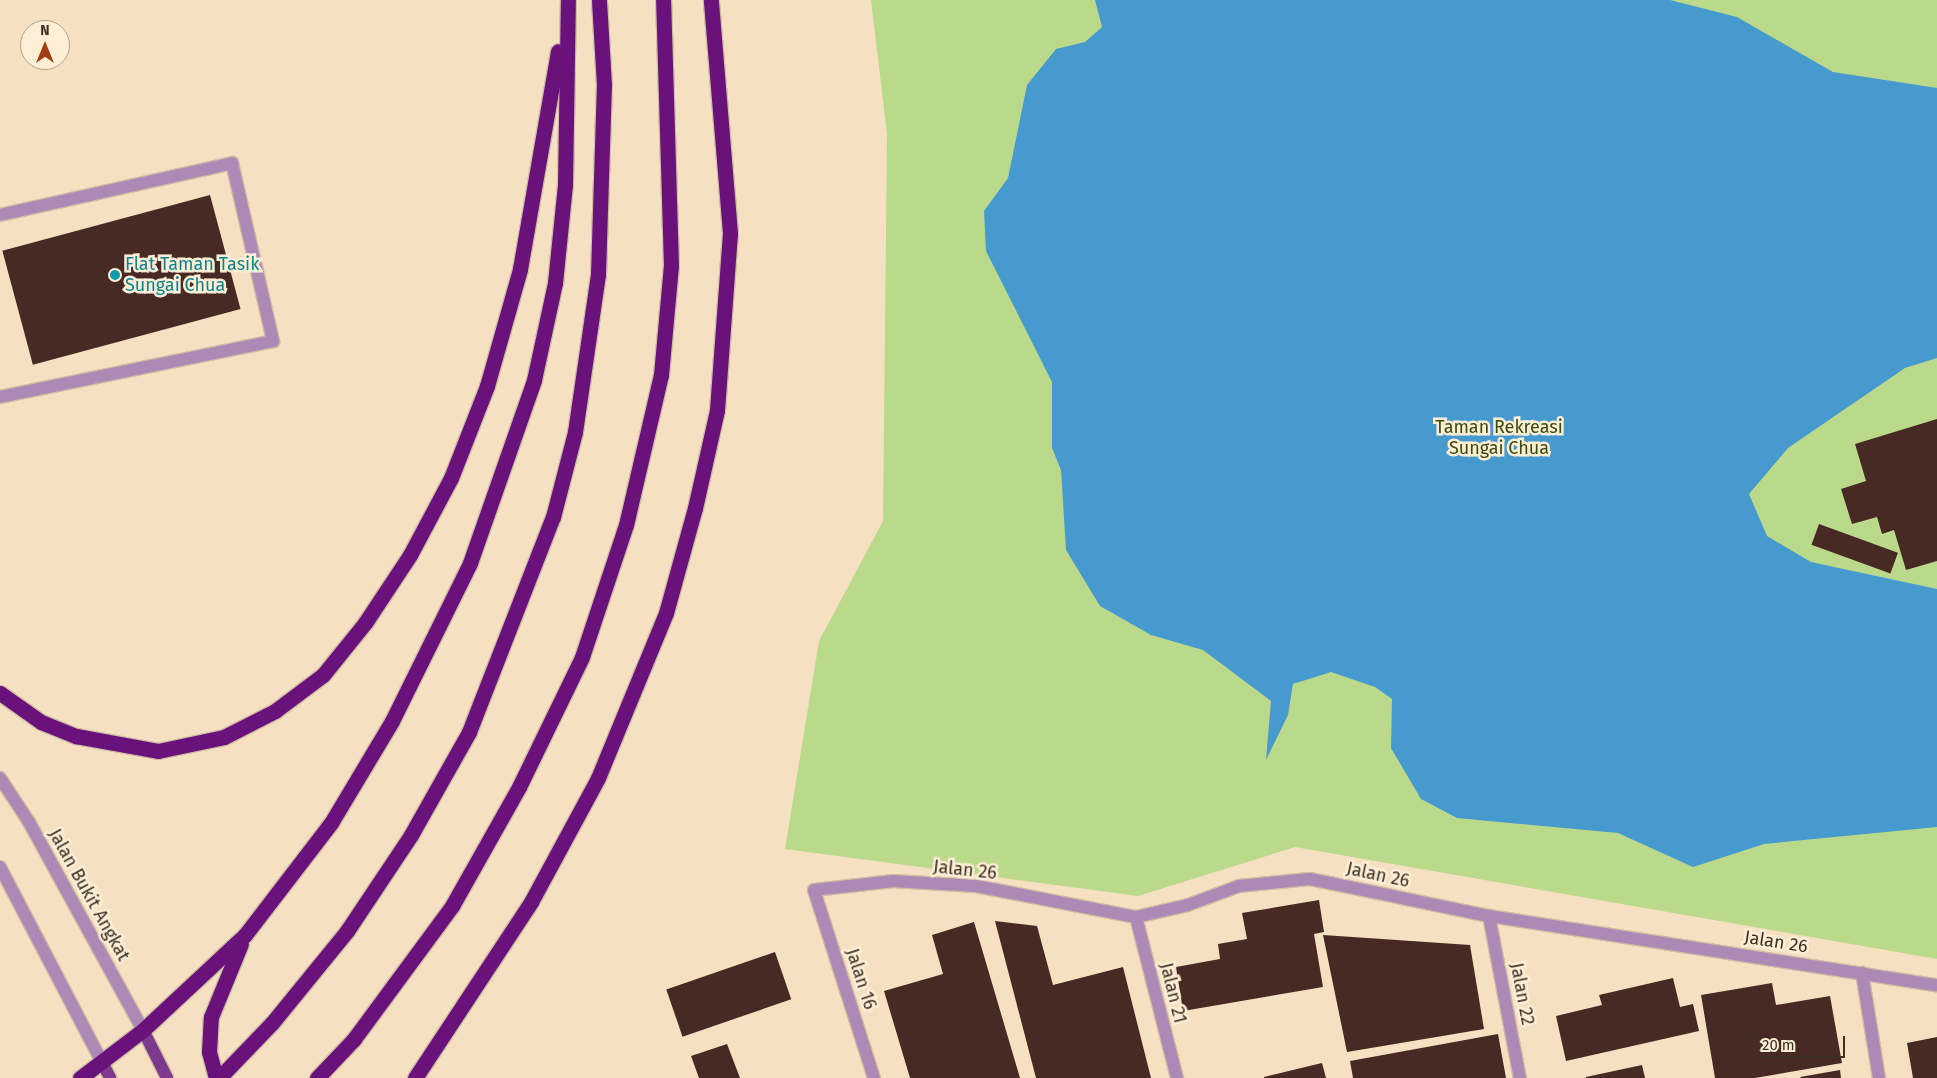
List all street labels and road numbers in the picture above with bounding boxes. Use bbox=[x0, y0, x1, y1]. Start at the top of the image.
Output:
street label: Jalan Bukit Angkat bbox=[44, 825, 134, 965]
street label: Jalan 26 bbox=[932, 856, 998, 884]
street label: Jalan 26 bbox=[1345, 858, 1411, 892]
street label: Jalan 26 bbox=[1743, 926, 1809, 958]
street label: Jalan 16 bbox=[841, 946, 881, 1012]
street label: Jalan 21 bbox=[1155, 960, 1191, 1026]
street label: Jalan 22 bbox=[1505, 961, 1539, 1027]

